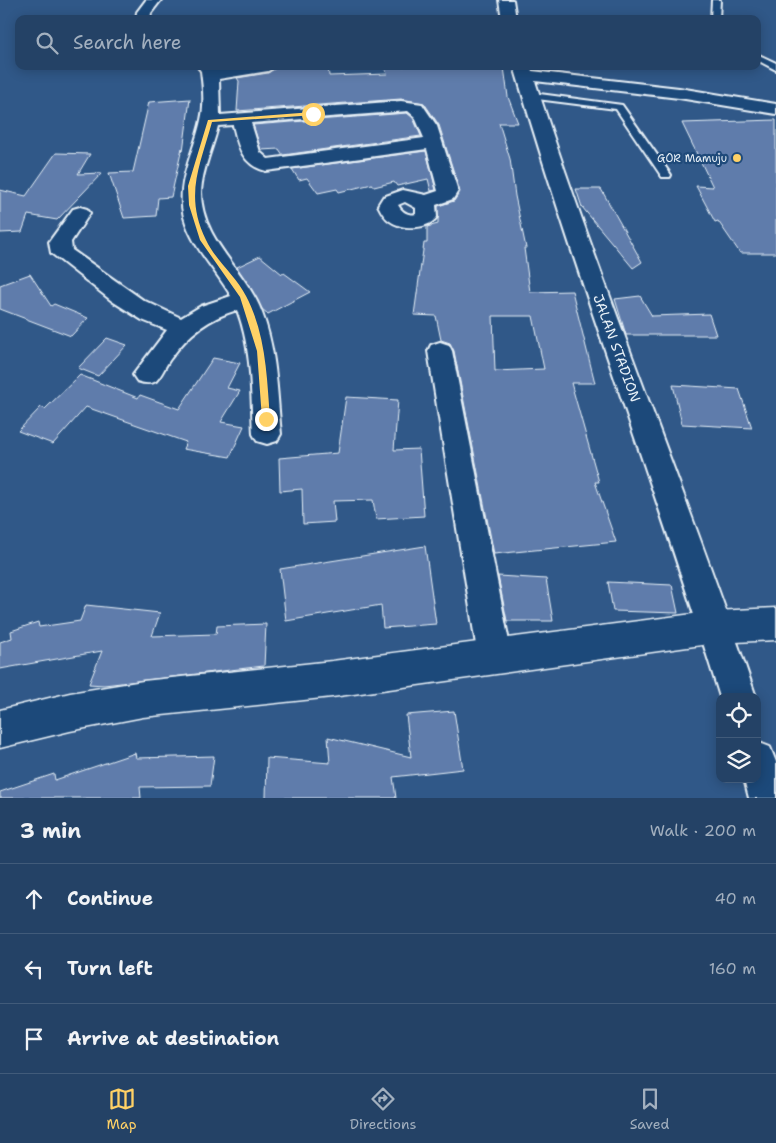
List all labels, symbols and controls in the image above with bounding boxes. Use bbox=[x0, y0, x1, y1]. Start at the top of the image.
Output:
search box bbox=[15, 15, 761, 70]
icon: search bbox=[33, 29, 61, 57]
text: Search here bbox=[73, 30, 182, 55]
route start bbox=[302, 103, 325, 126]
place label: GOR Mamuju bbox=[657, 151, 727, 166]
marker: GOR Mamuju bbox=[731, 152, 743, 164]
street label: JALAN STADION bbox=[589, 292, 645, 404]
route end bbox=[255, 408, 278, 431]
map controls bbox=[716, 693, 761, 783]
button: locate bbox=[716, 693, 761, 738]
button: layers bbox=[716, 738, 761, 783]
text: 3 min bbox=[20, 817, 81, 845]
text: Walk · 200 m bbox=[650, 820, 756, 841]
icon: ahead bbox=[20, 885, 48, 913]
text: Continue bbox=[67, 886, 153, 911]
text: 40 m bbox=[714, 888, 756, 909]
icon: left bbox=[20, 955, 48, 983]
text: Turn left bbox=[67, 956, 153, 981]
text: 160 m bbox=[709, 958, 756, 979]
icon: arrive bbox=[20, 1025, 48, 1053]
text: Arrive at destination bbox=[67, 1026, 279, 1051]
tab: Map bbox=[107, 1085, 137, 1133]
tab: Directions bbox=[350, 1085, 416, 1133]
tab: Saved bbox=[630, 1085, 669, 1133]

